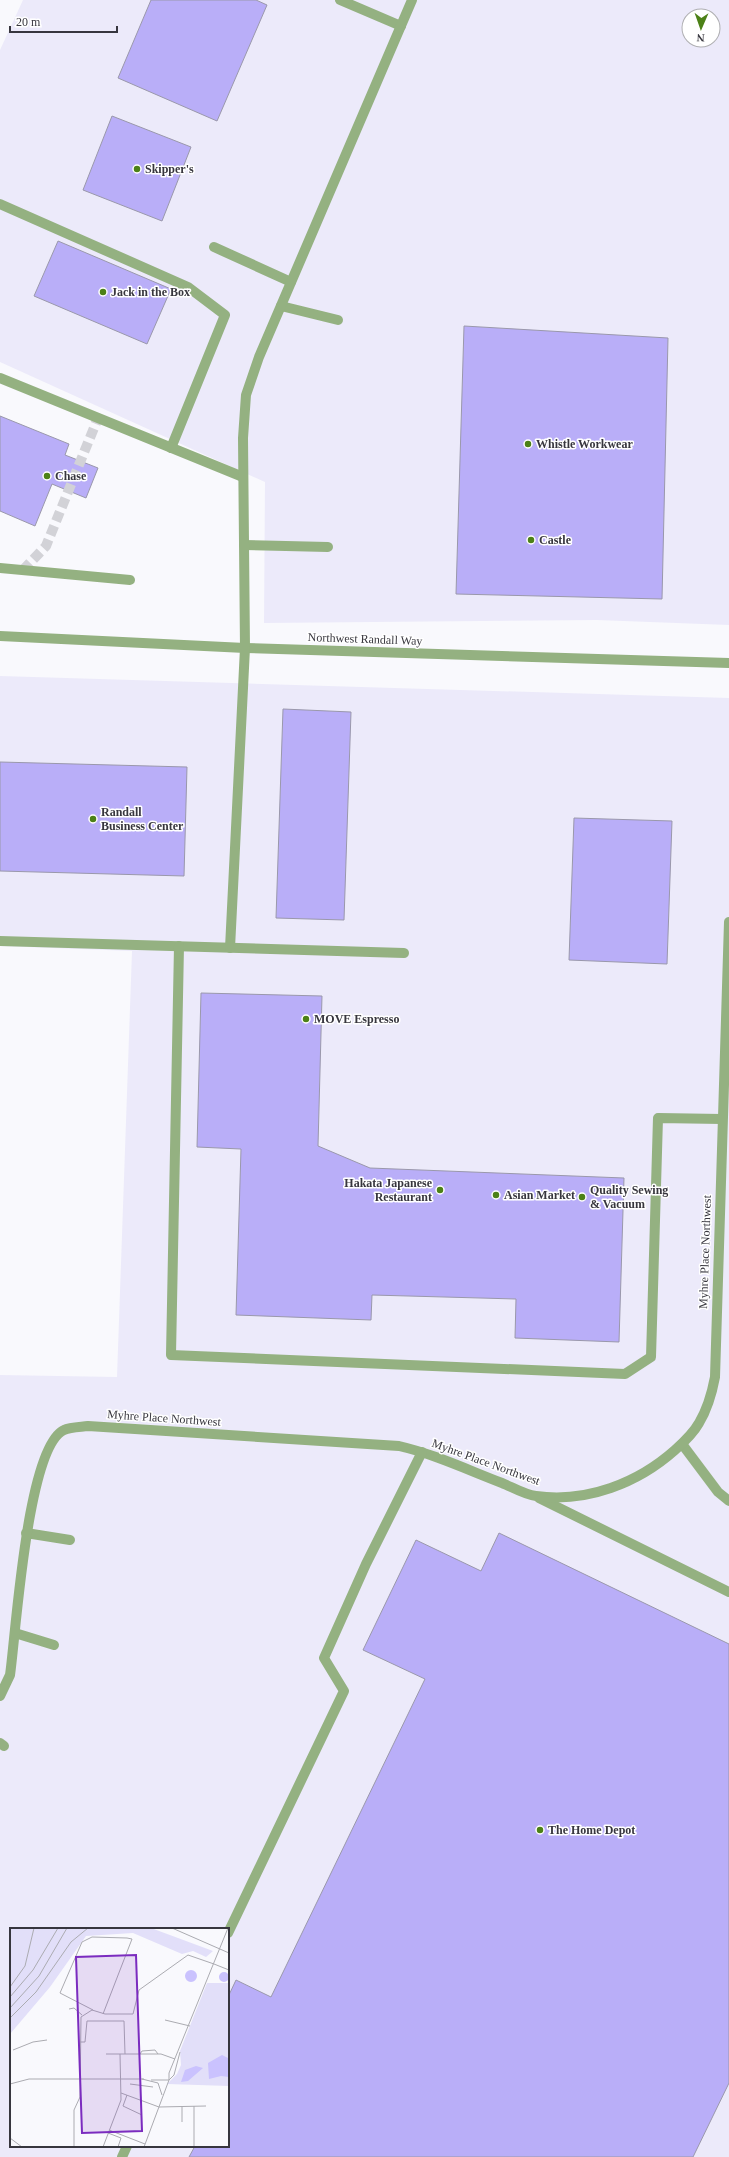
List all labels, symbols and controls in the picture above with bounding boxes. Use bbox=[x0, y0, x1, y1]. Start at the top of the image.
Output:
scale bar bbox=[10, 8, 117, 34]
north arrow bbox=[681, 8, 721, 48]
text: 20 m bbox=[16, 15, 41, 29]
text: N bbox=[696, 32, 705, 44]
place label: Skipper's bbox=[145, 162, 194, 176]
marker: Skipper's bbox=[132, 164, 142, 174]
place label: Jack in the Box bbox=[111, 285, 190, 299]
marker: Jack in the Box bbox=[98, 287, 108, 297]
place label: Whistle Workwear bbox=[536, 437, 633, 451]
marker: Whistle Workwear bbox=[523, 439, 533, 449]
place label: Chase bbox=[55, 469, 87, 483]
marker: Chase bbox=[42, 471, 52, 481]
place label: Castle bbox=[539, 533, 572, 547]
marker: Castle bbox=[526, 535, 536, 545]
street label: Northwest Randall Way bbox=[307, 630, 423, 648]
place label: Randall Business Center bbox=[101, 805, 184, 833]
marker: Randall Business Center bbox=[88, 814, 98, 824]
place label: MOVE Espresso bbox=[314, 1012, 399, 1026]
marker: MOVE Espresso bbox=[301, 1014, 311, 1024]
place label: Hakata Japanese Restaurant bbox=[344, 1176, 433, 1204]
place label: Quality Sewing & Vacuum bbox=[590, 1183, 668, 1211]
marker: Hakata Japanese Restaurant bbox=[435, 1185, 445, 1195]
place label: Asian Market bbox=[504, 1188, 575, 1202]
marker: Asian Market bbox=[491, 1190, 501, 1200]
marker: Quality Sewing & Vacuum bbox=[577, 1192, 587, 1202]
street label: Myhre Place Northwest bbox=[696, 1194, 714, 1309]
street label: Myhre Place Northwest bbox=[107, 1407, 222, 1429]
street label: Myhre Place Northwest bbox=[430, 1436, 543, 1488]
place label: The Home Depot bbox=[548, 1823, 635, 1837]
marker: The Home Depot bbox=[535, 1825, 545, 1835]
inset map bbox=[10, 1928, 229, 2147]

